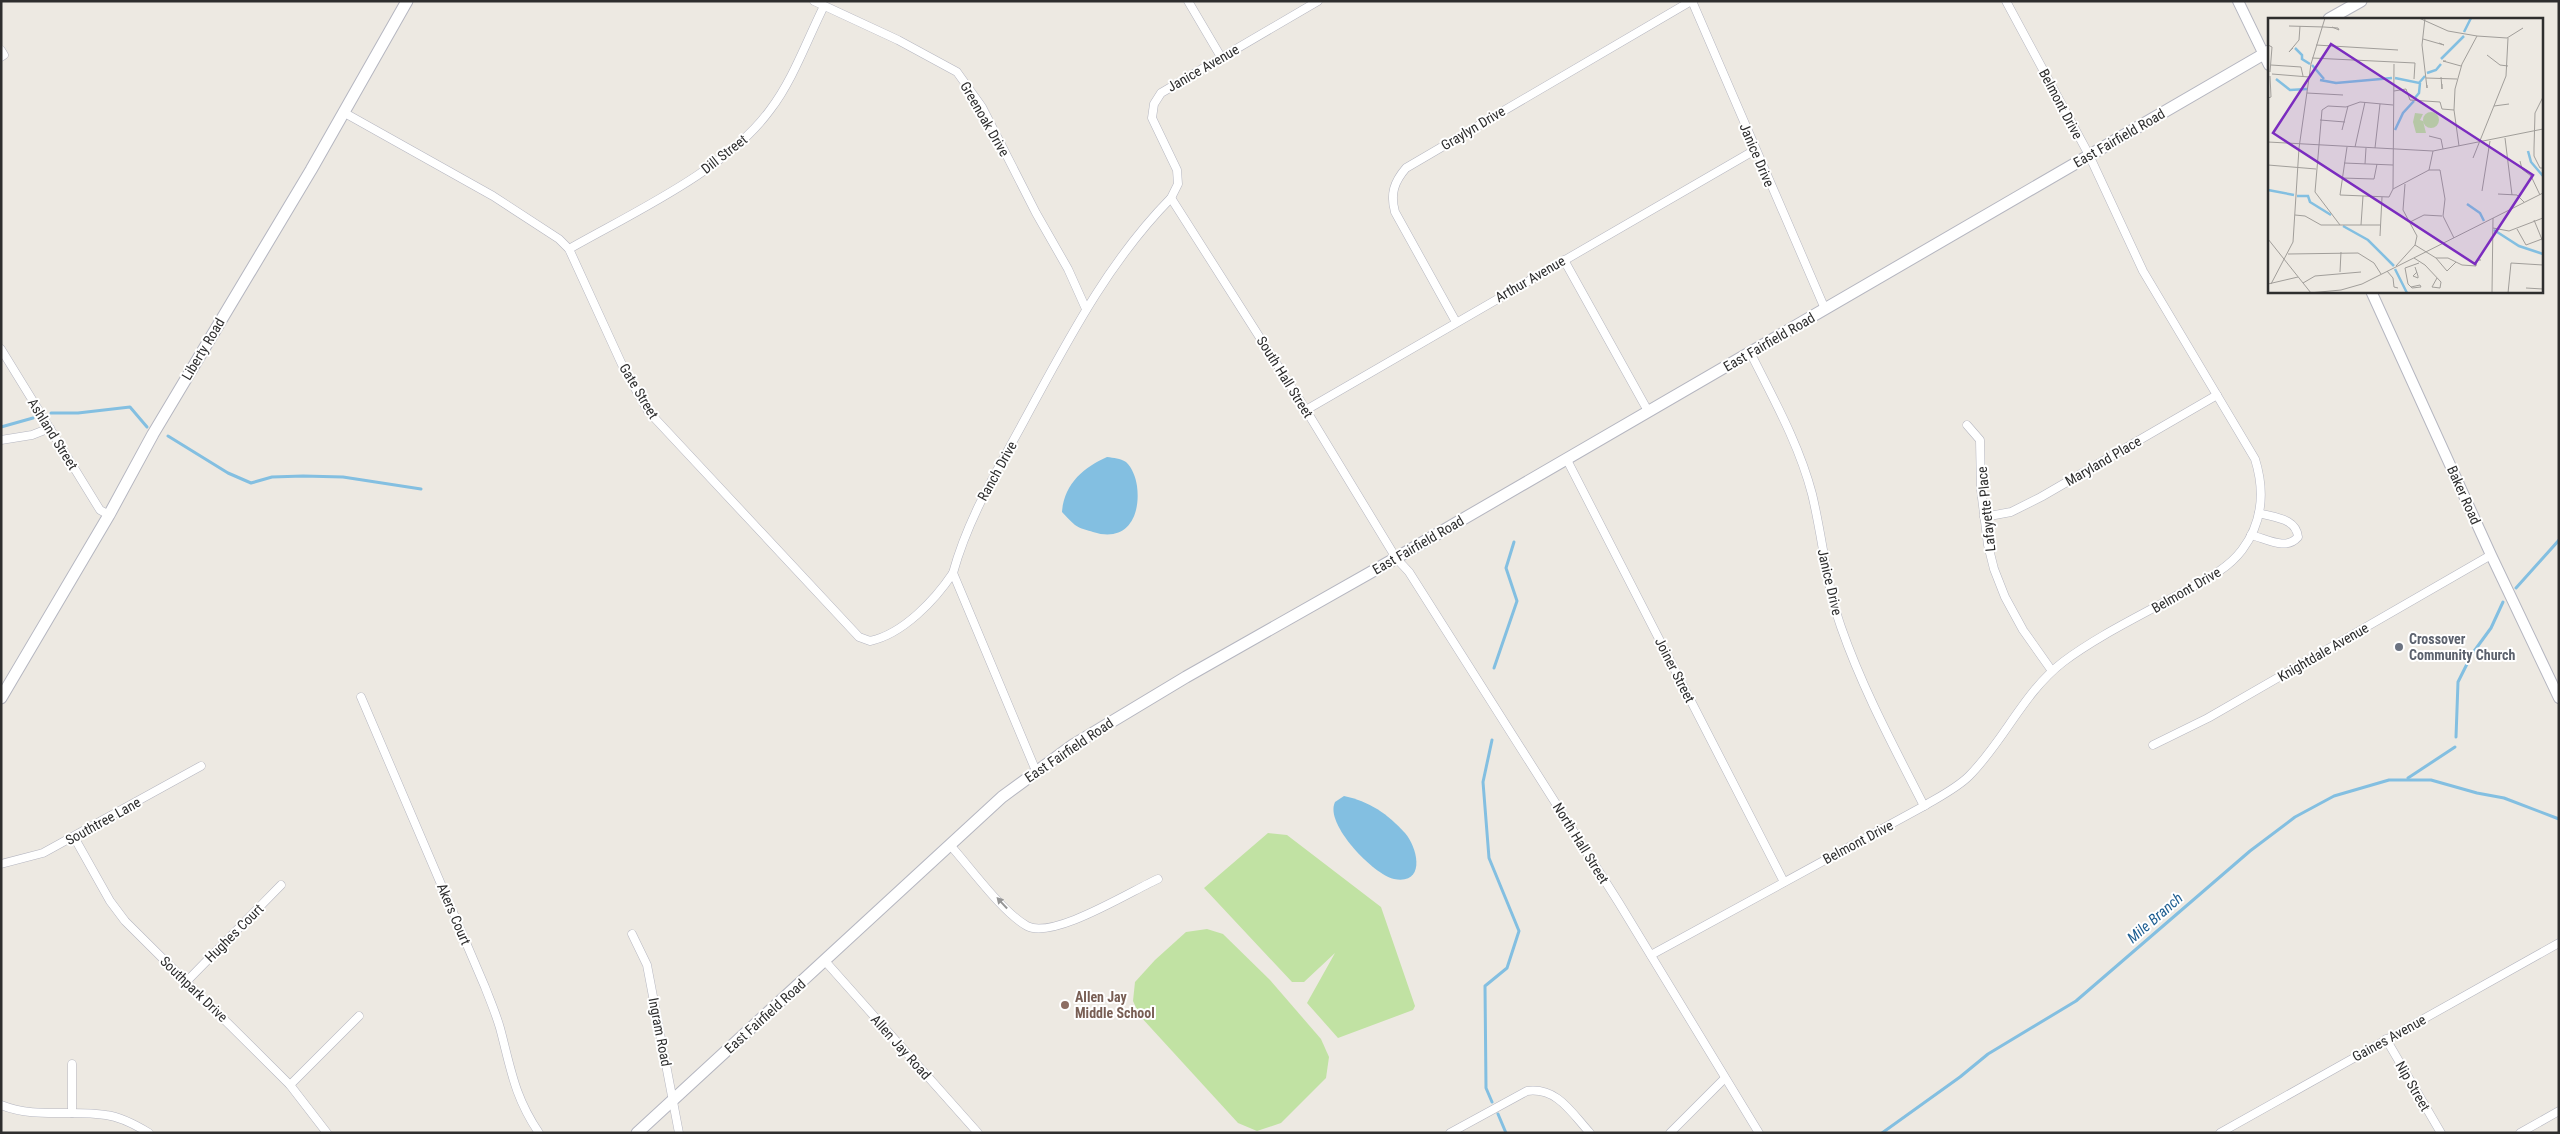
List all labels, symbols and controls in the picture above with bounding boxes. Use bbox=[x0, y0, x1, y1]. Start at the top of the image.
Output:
inset map bbox=[2268, 18, 2542, 292]
street label: Janice Avenue bbox=[1164, 41, 1242, 95]
street label: Belmont Drive bbox=[2036, 66, 2086, 142]
street label: Greenoak Drive bbox=[957, 79, 1013, 160]
street label: Graylyn Drive bbox=[1438, 102, 1508, 153]
street label: East Fairfield Road bbox=[2070, 105, 2168, 171]
street label: Janice Drive bbox=[1736, 121, 1778, 190]
street label: Dill Street bbox=[698, 131, 750, 177]
street label: Arthur Avenue bbox=[1492, 252, 1568, 305]
street label: East Fairfield Road bbox=[1720, 309, 1818, 375]
street label: Liberty Road bbox=[178, 315, 228, 383]
street label: South Hall Street bbox=[1254, 333, 1316, 421]
street label: Gate Street bbox=[616, 360, 662, 422]
street label: Ashland Street bbox=[25, 395, 81, 473]
street label: Maryland Place bbox=[2062, 433, 2144, 489]
street label: Ranch Drive bbox=[974, 438, 1020, 503]
street label: Baker Road bbox=[2444, 463, 2484, 527]
street label: Lafayette Place bbox=[1974, 465, 1998, 552]
street label: East Fairfield Road bbox=[1369, 512, 1467, 578]
street label: Janice Drive bbox=[1815, 547, 1845, 617]
street label: Belmont Drive bbox=[2149, 564, 2224, 616]
street label: Knightdale Avenue bbox=[2275, 619, 2372, 684]
place label: Crossover Community Church bbox=[2409, 631, 2515, 663]
street label: Joiner Street bbox=[1652, 635, 1698, 705]
marker: Crossover Community Church bbox=[2393, 641, 2405, 653]
street label: East Fairfield Road bbox=[1022, 715, 1116, 785]
street label: Southtree Lane bbox=[63, 794, 144, 848]
street label: North Hall Street bbox=[1550, 800, 1612, 886]
street label: Belmont Drive bbox=[1820, 817, 1896, 867]
street label: Akers Court bbox=[434, 881, 474, 947]
water label: Mile Branch bbox=[2124, 889, 2186, 947]
one-way arrow bbox=[996, 898, 1008, 910]
street label: Hughes Court bbox=[202, 901, 266, 965]
street label: Southpark Drive bbox=[157, 953, 231, 1025]
street label: East Fairfield Road bbox=[721, 976, 809, 1056]
place label: Allen Jay Middle School bbox=[1075, 989, 1155, 1021]
street label: Ingram Road bbox=[645, 996, 675, 1068]
marker: Allen Jay Middle School bbox=[1059, 999, 1071, 1011]
street label: Allen Jay Road bbox=[868, 1011, 934, 1083]
street label: Gaines Avenue bbox=[2350, 1011, 2429, 1065]
street label: Nip Street bbox=[2392, 1058, 2434, 1114]

